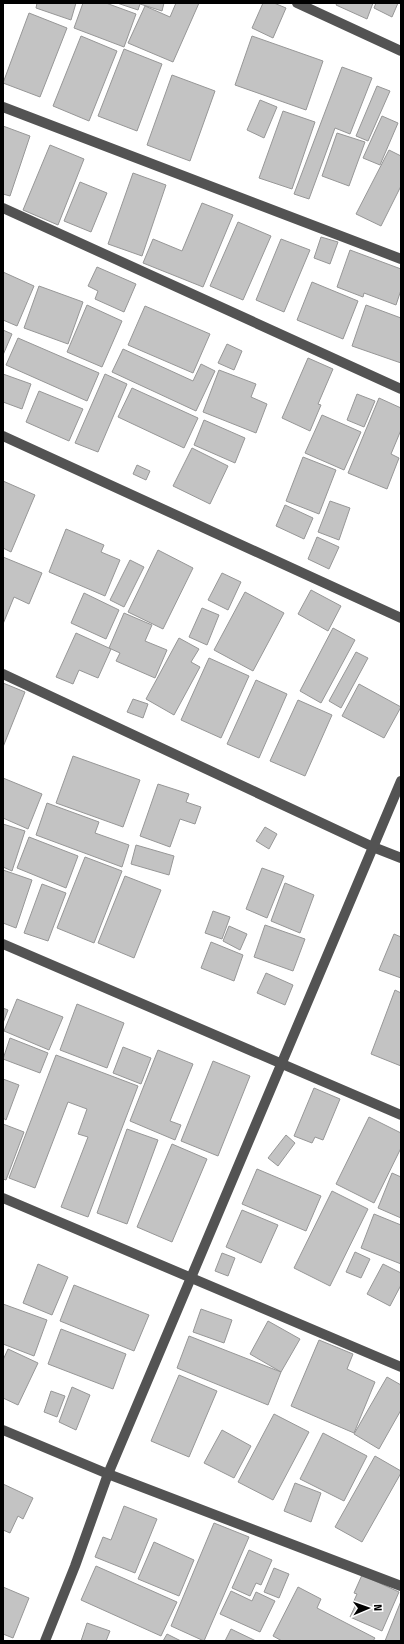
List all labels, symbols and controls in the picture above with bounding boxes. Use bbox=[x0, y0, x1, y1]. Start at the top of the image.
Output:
north arrow bbox=[348, 1588, 388, 1628]
text: N bbox=[371, 1604, 384, 1611]

